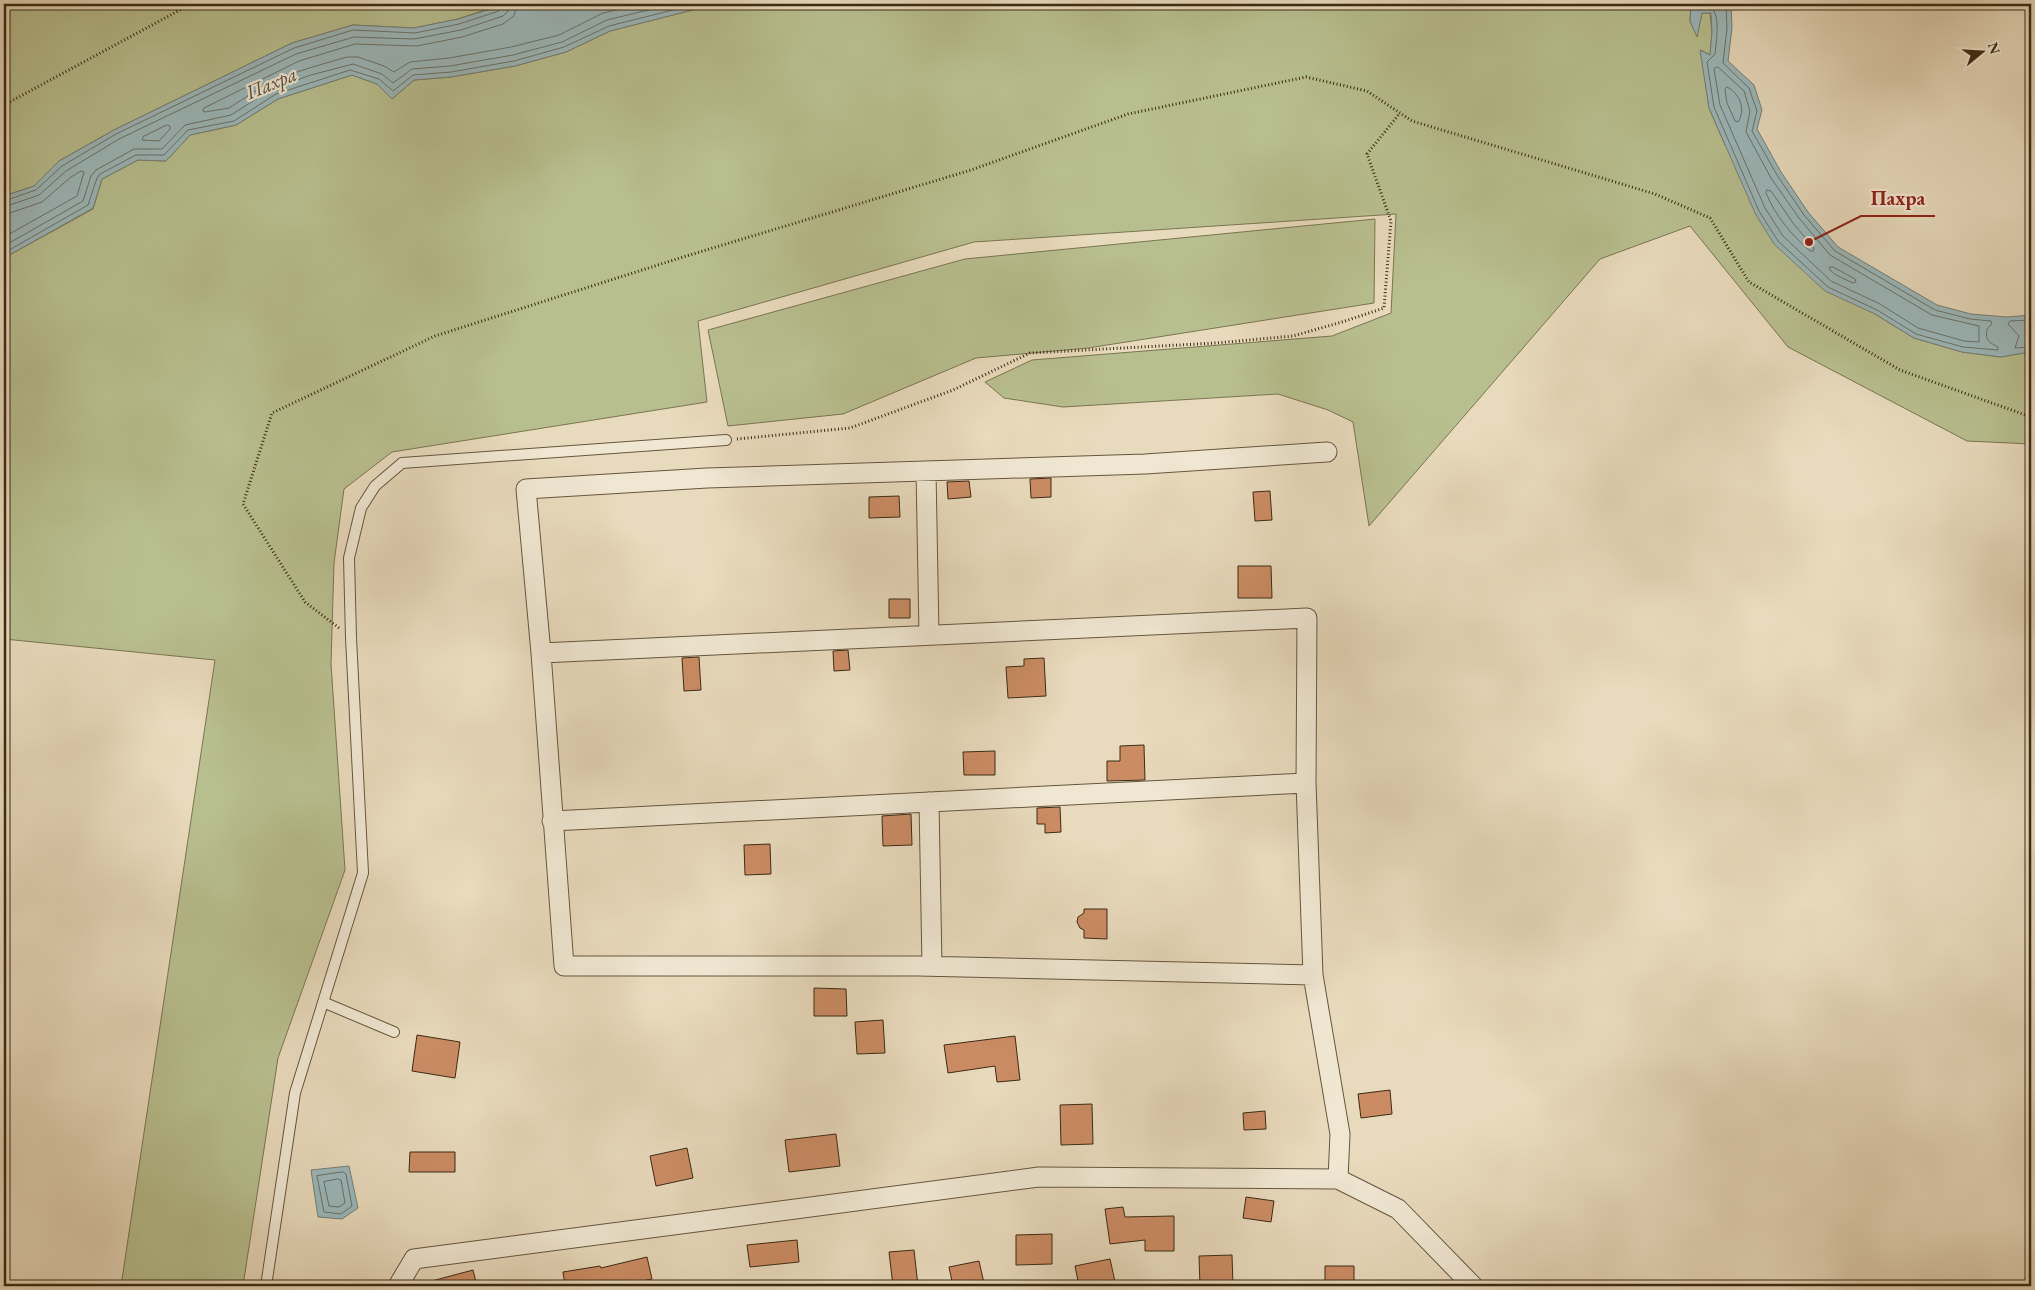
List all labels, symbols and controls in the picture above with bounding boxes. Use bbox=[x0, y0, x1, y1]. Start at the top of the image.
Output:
north arrow bbox=[1958, 28, 2008, 78]
text: N bbox=[1984, 40, 2005, 57]
water label: Пахра bbox=[240, 61, 301, 106]
callout: Пахра bbox=[1861, 181, 1935, 216]
text: Пахра bbox=[1871, 185, 1925, 211]

